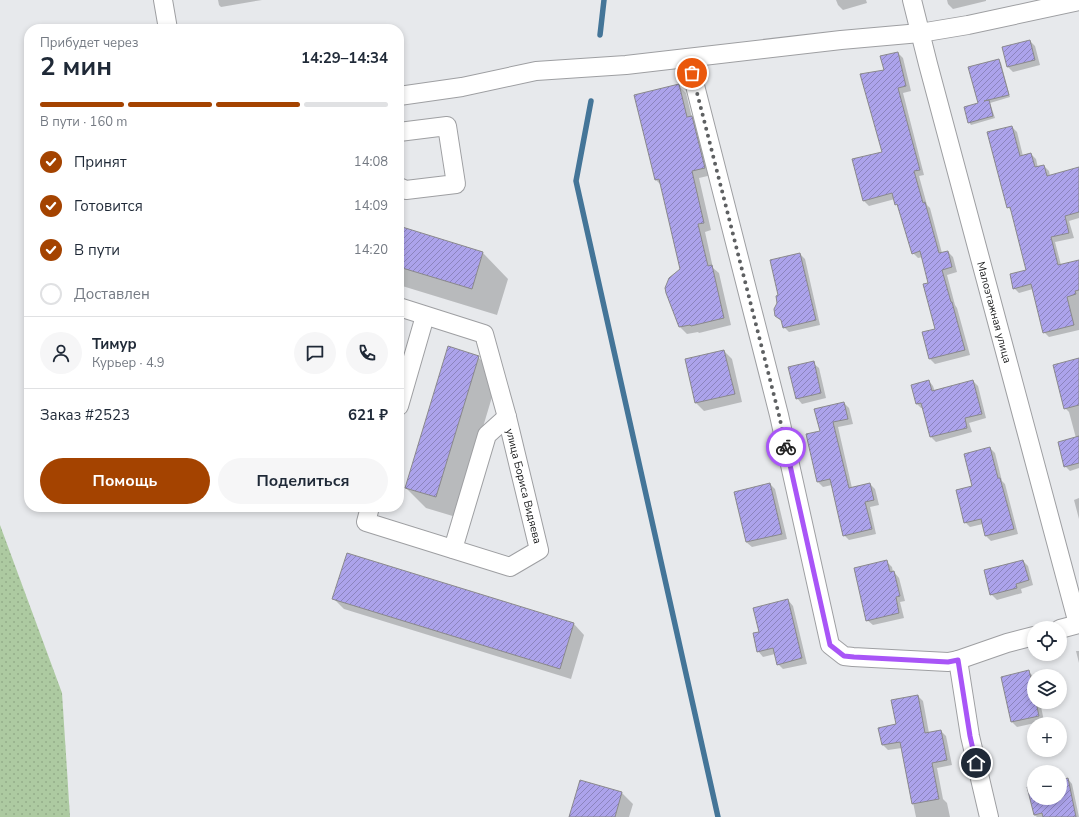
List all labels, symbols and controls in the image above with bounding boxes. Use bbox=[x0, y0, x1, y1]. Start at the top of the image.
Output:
text: Прибудет через bbox=[40, 34, 138, 52]
text: 14:29–14:34 bbox=[301, 48, 388, 68]
text: 2 мин bbox=[40, 49, 112, 84]
pin bbox=[675, 56, 709, 90]
icon: bag bbox=[681, 62, 703, 84]
text: В пути · 160 m bbox=[40, 113, 127, 131]
icon: check bbox=[40, 151, 62, 173]
text: Принят bbox=[74, 152, 127, 172]
text: 14:08 bbox=[354, 153, 388, 171]
icon: check bbox=[40, 195, 62, 217]
text: Готовится bbox=[74, 196, 143, 216]
text: 14:09 bbox=[354, 197, 388, 215]
icon: check bbox=[40, 239, 62, 261]
text: В пути bbox=[74, 240, 120, 260]
text: 14:20 bbox=[354, 241, 388, 259]
street label: Малоэтажная улица bbox=[973, 260, 1015, 365]
text: Доставлен bbox=[74, 284, 150, 304]
button: person bbox=[40, 332, 82, 374]
button: chat bbox=[294, 332, 336, 374]
button: phone bbox=[346, 332, 388, 374]
text: Тимур bbox=[92, 334, 137, 354]
text: Курьер · 4.9 bbox=[92, 354, 165, 372]
text: Заказ #2523 bbox=[40, 405, 130, 425]
text: 621 ₽ bbox=[348, 405, 388, 425]
street label: улица Бориса Видяева bbox=[502, 427, 545, 545]
courier bbox=[766, 427, 806, 467]
icon: bike bbox=[775, 436, 797, 458]
button: Помощь bbox=[40, 458, 210, 504]
button: Поделиться bbox=[218, 458, 388, 504]
map controls bbox=[1027, 621, 1067, 805]
button: locate bbox=[1027, 621, 1067, 661]
button: layers bbox=[1027, 669, 1067, 709]
button: + bbox=[1027, 717, 1067, 757]
pin bbox=[959, 746, 993, 780]
icon: home bbox=[965, 752, 987, 774]
button: − bbox=[1027, 765, 1067, 805]

